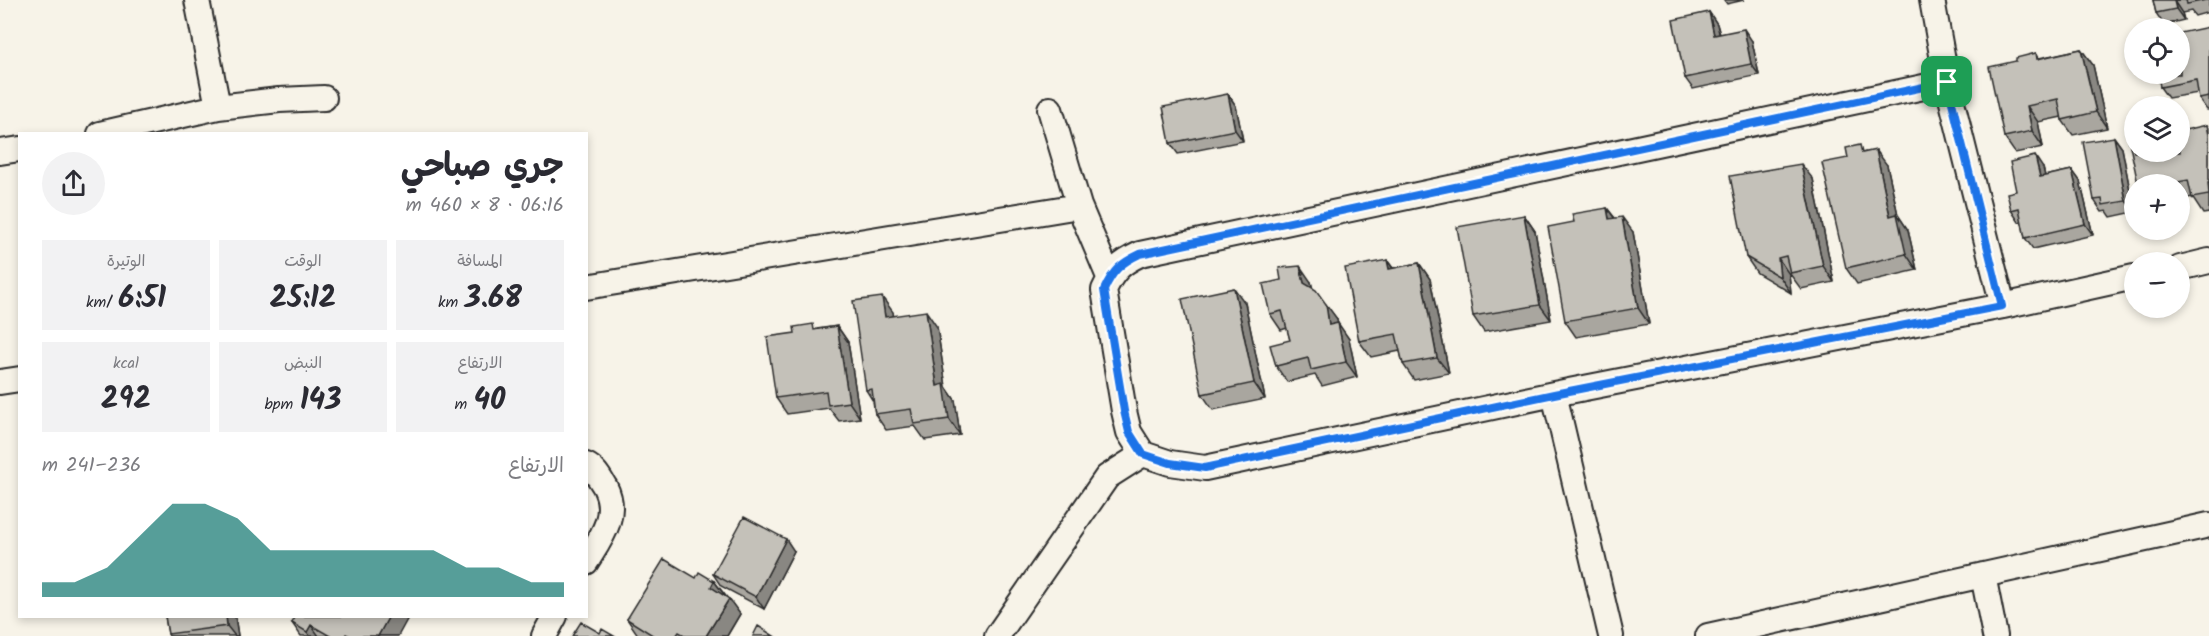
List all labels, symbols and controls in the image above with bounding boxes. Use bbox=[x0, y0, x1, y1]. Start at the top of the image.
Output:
map controls bbox=[2124, 18, 2190, 318]
button: locate bbox=[2124, 18, 2190, 84]
pin bbox=[1921, 56, 1972, 107]
icon: arrive bbox=[1930, 65, 1963, 98]
button: layers bbox=[2124, 96, 2190, 162]
text: جري صباحي bbox=[401, 141, 564, 194]
button: share bbox=[42, 152, 105, 215]
button: + bbox=[2124, 174, 2190, 240]
text: 06:16 · 8 × 460 m bbox=[406, 190, 564, 222]
text: الوتيرة bbox=[107, 249, 145, 274]
text: الوقت bbox=[284, 249, 322, 274]
text: المسافة bbox=[457, 249, 503, 274]
button: − bbox=[2124, 252, 2190, 318]
text: 6:51 bbox=[118, 275, 166, 323]
text: 25:12 bbox=[270, 275, 336, 323]
text: 3.68 bbox=[465, 275, 522, 323]
text: /km bbox=[86, 290, 118, 315]
text: km bbox=[438, 290, 465, 315]
text: kcal bbox=[113, 351, 139, 376]
text: النبض bbox=[284, 351, 322, 376]
text: الارتفاع bbox=[458, 351, 502, 376]
text: 292 bbox=[101, 376, 151, 424]
text: 143 bbox=[300, 377, 342, 425]
text: 40 bbox=[474, 377, 505, 425]
text: bpm bbox=[264, 392, 300, 417]
text: m bbox=[455, 392, 474, 417]
text: 236–241 m bbox=[42, 450, 141, 482]
text: الارتفاع bbox=[508, 451, 564, 483]

